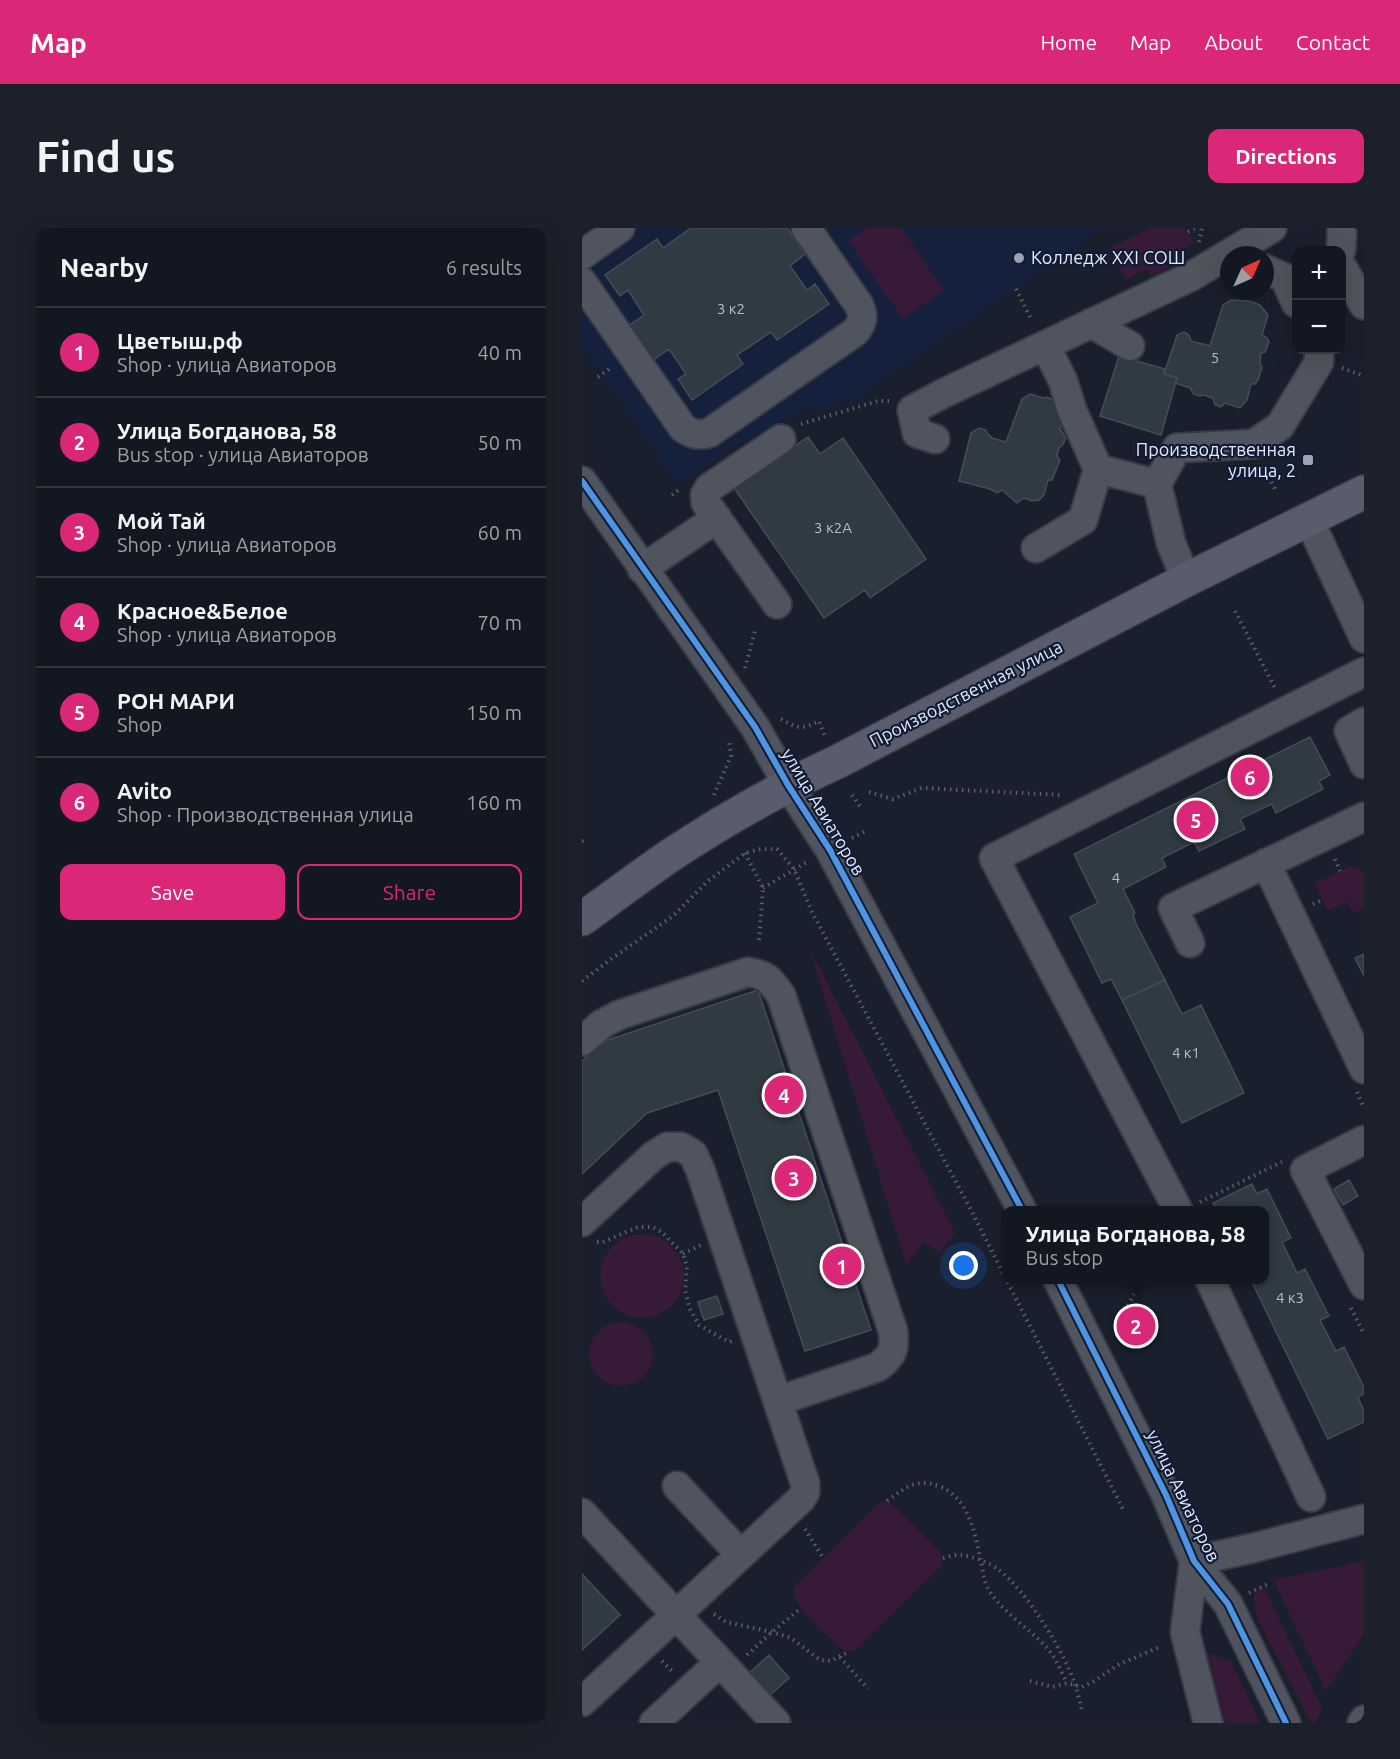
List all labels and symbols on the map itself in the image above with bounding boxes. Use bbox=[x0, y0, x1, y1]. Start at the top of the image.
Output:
north arrow bbox=[1220, 246, 1274, 300]
place label: Колледж XXI СОШ bbox=[1031, 247, 1185, 267]
marker: Колледж XXI СОШ bbox=[1012, 251, 1026, 265]
house number: 3 к2 bbox=[717, 300, 745, 317]
house number: 5 bbox=[1211, 349, 1219, 366]
place label: Производственная улица, 2 bbox=[1136, 439, 1296, 480]
marker: Производственная улица, 2 bbox=[1301, 453, 1315, 467]
house number: 3 к2А bbox=[814, 519, 852, 536]
street label: Производственная улица bbox=[866, 636, 1065, 751]
street label: улица Авиаторов bbox=[778, 744, 870, 879]
pin: 6 bbox=[1230, 754, 1270, 800]
pin: 5 bbox=[1176, 798, 1216, 842]
house number: 4 bbox=[1112, 869, 1120, 886]
house number: 4 к1 bbox=[1172, 1044, 1200, 1061]
pin: 4 bbox=[764, 1072, 804, 1118]
pin: 3 bbox=[774, 1156, 814, 1200]
pin: 1 bbox=[822, 1244, 862, 1288]
your location bbox=[949, 1251, 978, 1280]
house number: 4 к3 bbox=[1276, 1289, 1304, 1306]
pin: 2 bbox=[1116, 1304, 1156, 1348]
street label: улица Авиаторов bbox=[1143, 1426, 1225, 1565]

